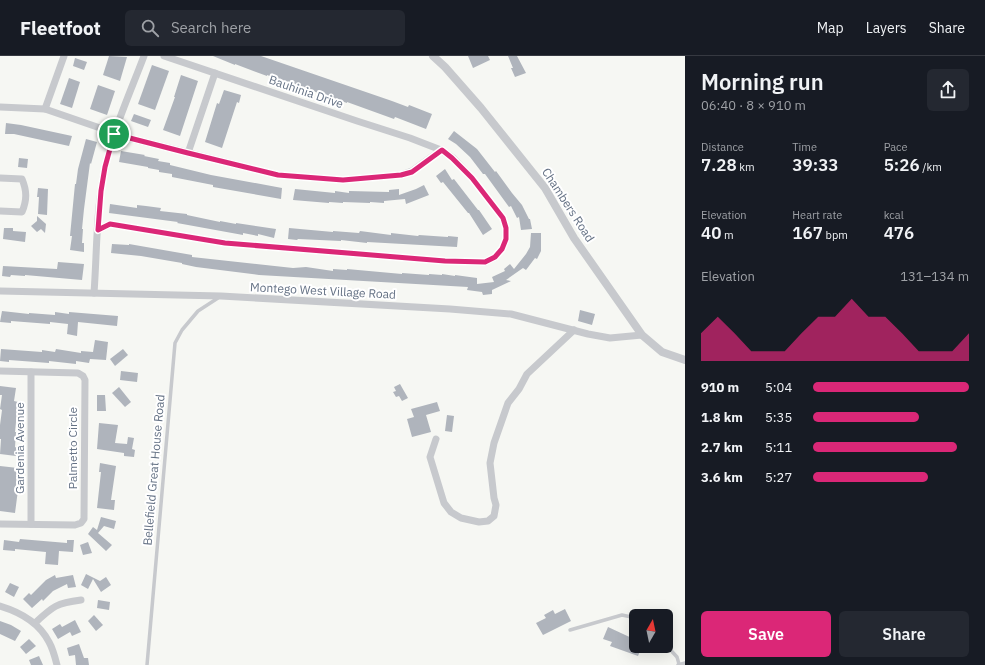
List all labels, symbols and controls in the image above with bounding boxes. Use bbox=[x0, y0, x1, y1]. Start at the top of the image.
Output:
search box bbox=[125, 10, 405, 46]
text: Fleetfoot bbox=[20, 16, 101, 40]
icon: search bbox=[139, 17, 161, 39]
text: Search here bbox=[171, 18, 251, 37]
text: Map bbox=[817, 19, 844, 37]
text: Layers bbox=[866, 19, 907, 37]
text: Share bbox=[929, 19, 965, 37]
text: Morning run bbox=[701, 67, 824, 96]
button: share bbox=[927, 69, 969, 111]
street label: Bauhinia Drive bbox=[267, 72, 346, 111]
text: 06:40 · 8 × 910 m bbox=[701, 97, 806, 114]
pin bbox=[97, 117, 131, 151]
icon: arrive bbox=[103, 123, 125, 145]
text: Distance bbox=[701, 140, 744, 154]
text: Time bbox=[792, 140, 817, 154]
text: Pace bbox=[884, 140, 908, 154]
text: 7.28 bbox=[701, 154, 737, 176]
text: 39:33 bbox=[792, 154, 839, 176]
text: 5:26 bbox=[884, 154, 920, 176]
text: km bbox=[737, 160, 755, 174]
text: /km bbox=[920, 160, 942, 174]
street label: Chambers Road bbox=[539, 165, 598, 245]
text: Elevation bbox=[701, 208, 747, 222]
text: Heart rate bbox=[792, 208, 842, 222]
text: kcal bbox=[884, 208, 904, 222]
text: 40 bbox=[701, 222, 721, 244]
text: 167 bbox=[792, 222, 823, 244]
text: 476 bbox=[884, 222, 914, 244]
text: m bbox=[721, 228, 734, 242]
text: bpm bbox=[823, 228, 848, 242]
text: Elevation bbox=[701, 268, 755, 285]
text: 131–134 m bbox=[900, 268, 969, 285]
street label: Montego West Village Road bbox=[250, 279, 396, 302]
text: 910 m bbox=[701, 379, 739, 396]
text: 5:04 bbox=[765, 379, 792, 396]
street label: Bellefield Great House Road bbox=[139, 394, 168, 546]
street label: Gardenia Avenue bbox=[12, 402, 27, 494]
street label: Palmetto Circle bbox=[65, 406, 80, 489]
text: 1.8 km bbox=[701, 409, 743, 426]
text: 5:35 bbox=[765, 409, 792, 426]
text: 2.7 km bbox=[701, 439, 743, 456]
text: 5:11 bbox=[765, 439, 792, 456]
text: 3.6 km bbox=[701, 469, 743, 486]
text: 5:27 bbox=[765, 469, 792, 486]
north arrow bbox=[629, 609, 673, 653]
map controls bbox=[629, 609, 673, 653]
button: Save bbox=[701, 611, 831, 657]
button: Share bbox=[839, 611, 969, 657]

